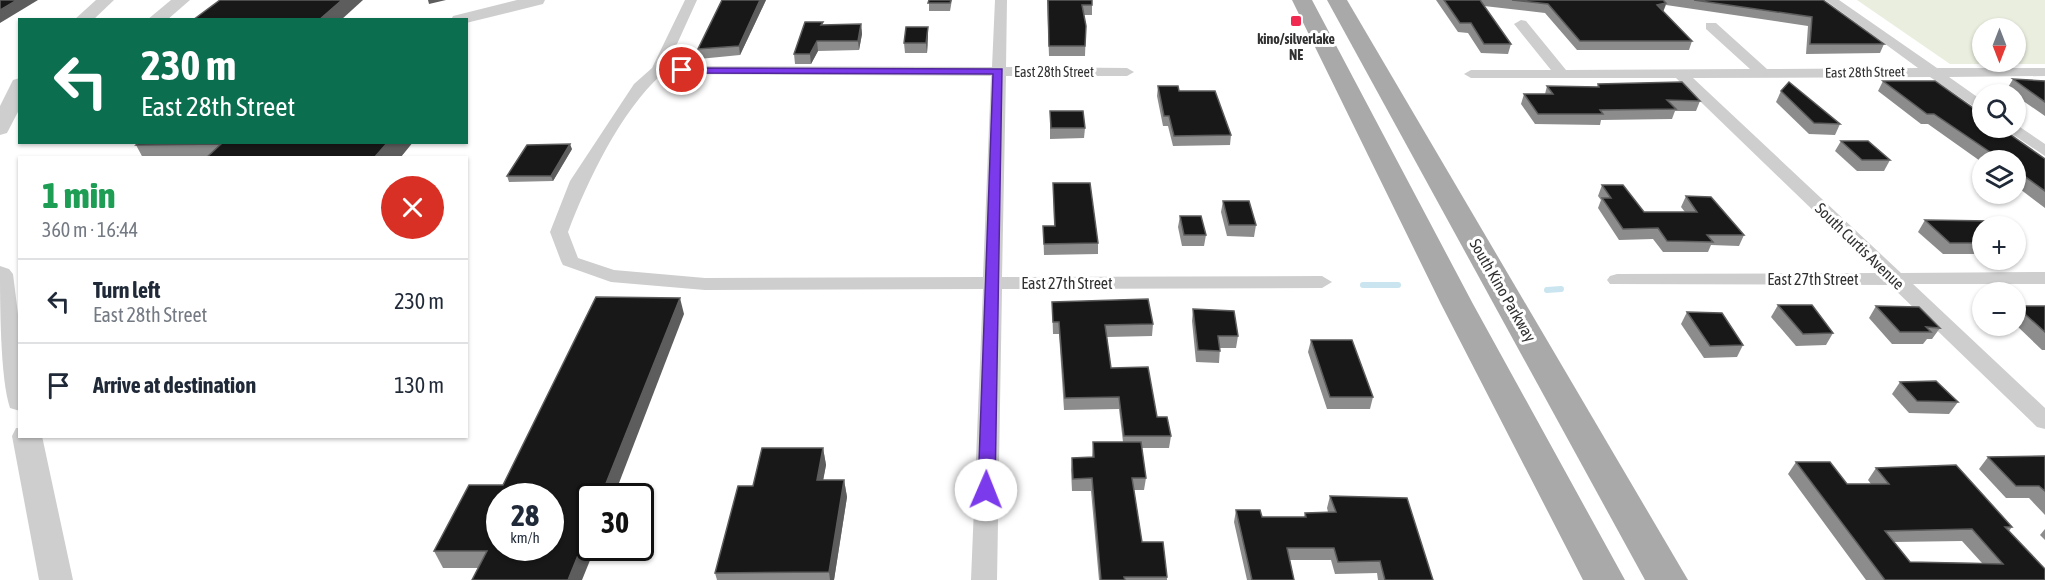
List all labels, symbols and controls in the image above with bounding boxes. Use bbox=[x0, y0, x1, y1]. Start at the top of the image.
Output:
marker: kino/silverlake NE bbox=[1289, 14, 1303, 28]
north arrow bbox=[1972, 18, 2026, 72]
map controls bbox=[1972, 18, 2026, 336]
place label: kino/silverlake NE bbox=[1257, 31, 1335, 63]
text: 230 m bbox=[141, 41, 236, 89]
icon: left bbox=[42, 42, 120, 120]
pin bbox=[656, 44, 707, 95]
icon: arrive bbox=[665, 53, 698, 86]
street label: East 28th Street bbox=[1825, 63, 1905, 81]
street label: East 28th Street bbox=[1014, 64, 1094, 80]
button: search bbox=[1972, 84, 2026, 138]
text: East 28th Street bbox=[141, 91, 295, 122]
button: layers bbox=[1972, 150, 2026, 204]
text: 1 min bbox=[42, 174, 116, 216]
button: close bbox=[381, 176, 444, 239]
street label: South Curtis Avenue bbox=[1812, 199, 1908, 293]
button: + bbox=[1972, 216, 2026, 270]
text: 360 m · 16:44 bbox=[42, 218, 138, 241]
street label: South Kino Parkway bbox=[1465, 235, 1540, 345]
street label: East 27th Street bbox=[1767, 270, 1859, 288]
street label: East 27th Street bbox=[1021, 274, 1113, 292]
text: Turn left bbox=[93, 277, 160, 303]
button: − bbox=[1972, 282, 2026, 336]
icon: left bbox=[42, 285, 75, 318]
text: 230 m bbox=[394, 288, 444, 314]
text: East 28th Street bbox=[93, 303, 207, 326]
icon: arrive bbox=[42, 369, 75, 402]
text: Arrive at destination bbox=[93, 372, 256, 398]
text: 130 m bbox=[394, 372, 444, 398]
position arrow bbox=[954, 458, 1018, 522]
speed limit sign: 30 bbox=[576, 483, 654, 561]
text: 28 bbox=[511, 498, 539, 532]
text: km/h bbox=[510, 529, 540, 546]

